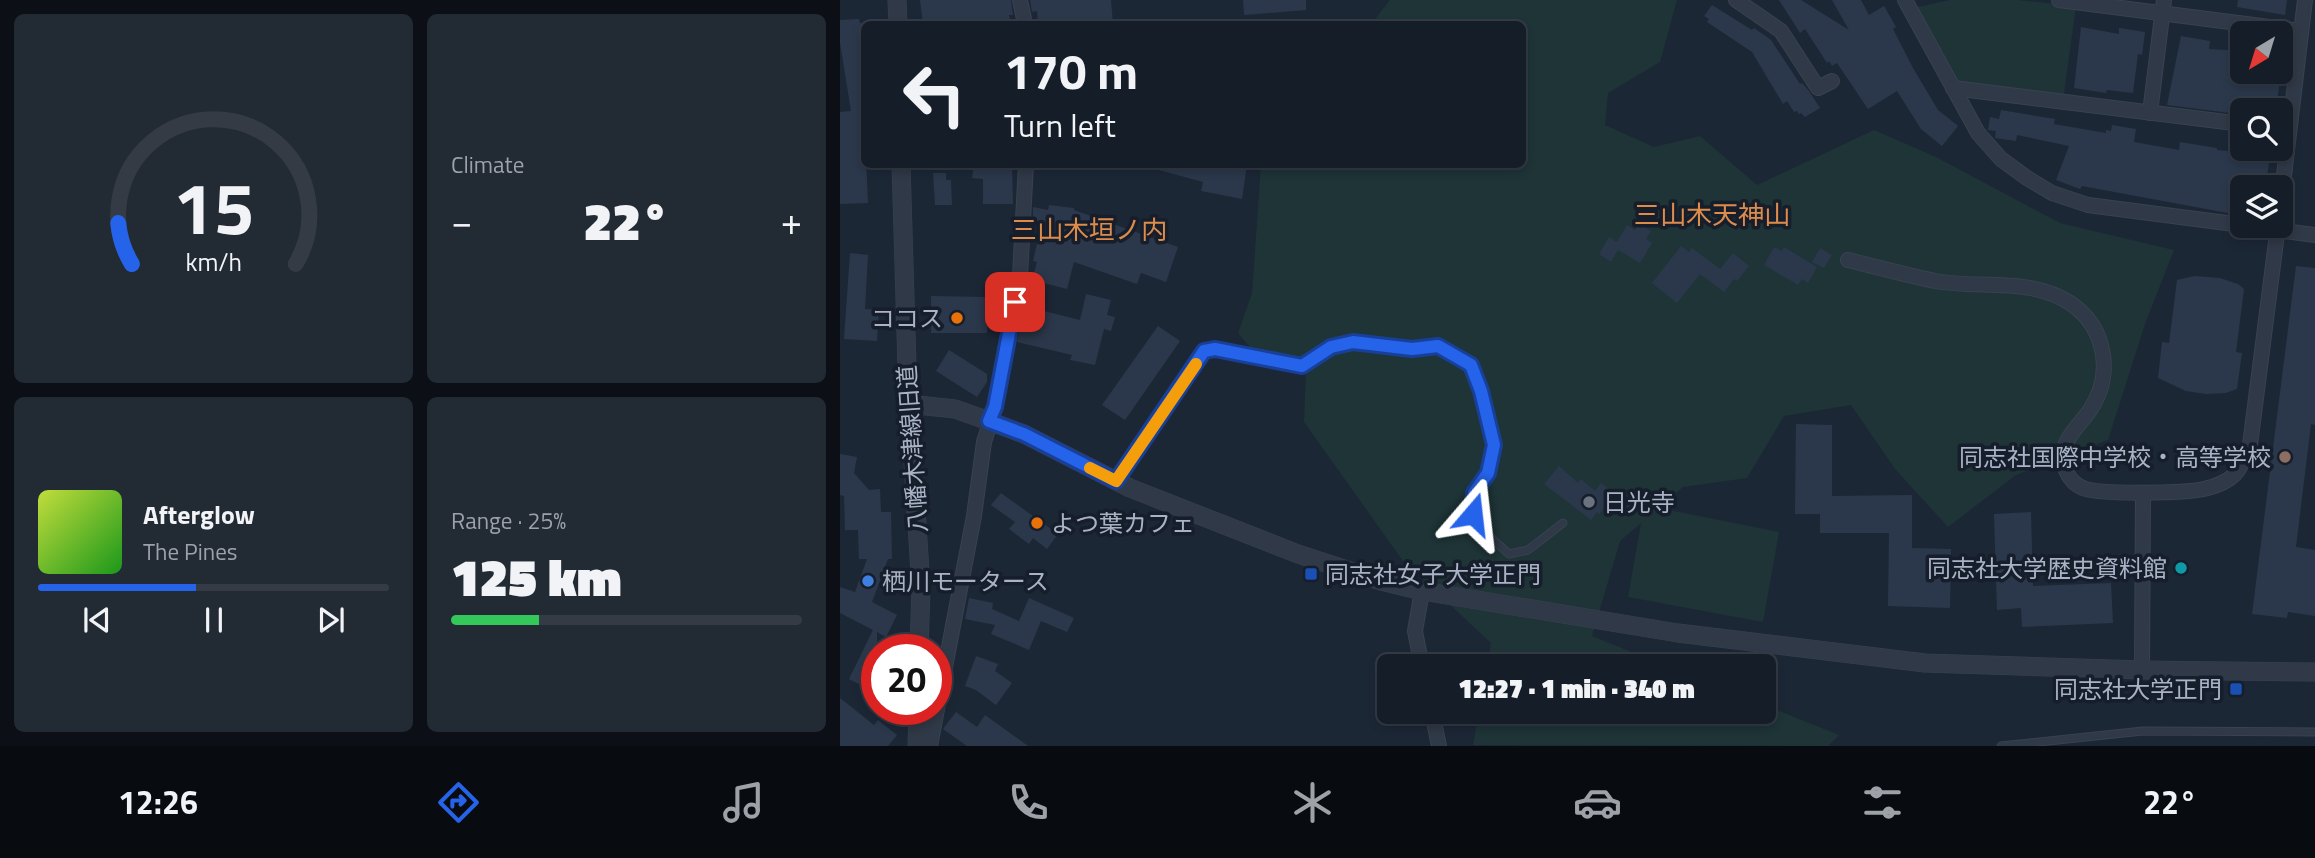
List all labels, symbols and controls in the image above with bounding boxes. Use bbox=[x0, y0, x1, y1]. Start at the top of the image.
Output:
north arrow bbox=[2230, 21, 2292, 84]
map controls bbox=[2230, 21, 2293, 238]
text: 170 m bbox=[1004, 33, 1138, 108]
icon: left bbox=[889, 49, 980, 140]
button: search bbox=[2230, 98, 2293, 161]
text: Turn left bbox=[1004, 101, 1116, 149]
text: Climate bbox=[451, 147, 524, 182]
text: 15 bbox=[173, 153, 254, 263]
button: layers bbox=[2230, 175, 2293, 238]
text: 22° bbox=[584, 181, 669, 260]
text: − bbox=[451, 192, 472, 250]
text: + bbox=[781, 192, 802, 250]
district label: 三山木天神山 bbox=[1634, 195, 1790, 234]
district label: 三山木垣ノ内 bbox=[1011, 210, 1167, 249]
text: km/h bbox=[185, 243, 242, 281]
pin bbox=[985, 272, 1045, 332]
icon: arrive bbox=[996, 283, 1034, 321]
place label: ココス bbox=[871, 300, 943, 336]
marker: ココス bbox=[949, 310, 965, 326]
street label: 八幡木津線旧道 bbox=[888, 364, 936, 534]
place label: 同志社国際中学校・高等学校 bbox=[1959, 439, 2271, 475]
marker: 同志社国際中学校・高等学校 bbox=[2277, 449, 2293, 465]
position arrow bbox=[1436, 477, 1510, 551]
place label: 日光寺 bbox=[1603, 484, 1675, 520]
marker: 日光寺 bbox=[1581, 494, 1597, 510]
text: Afterglow bbox=[143, 495, 255, 534]
text: Range · 25% bbox=[451, 503, 566, 538]
place label: よつ葉カフェ bbox=[1051, 505, 1195, 541]
marker: よつ葉カフェ bbox=[1029, 515, 1045, 531]
text: The Pines bbox=[143, 534, 237, 569]
text: 125 km bbox=[451, 537, 622, 616]
place label: 同志社大学歴史資料館 bbox=[1927, 550, 2167, 586]
place label: 同志社女子大学正門 bbox=[1325, 556, 1541, 592]
marker: 同志社大学歴史資料館 bbox=[2173, 560, 2189, 576]
place label: 栖川モータース bbox=[882, 563, 1049, 599]
marker: 同志社女子大学正門 bbox=[1303, 566, 1319, 582]
marker: 栖川モータース bbox=[860, 573, 876, 589]
icon: previous bbox=[78, 601, 116, 639]
icon: pause bbox=[195, 601, 233, 639]
icon: next bbox=[312, 601, 350, 639]
speed limit sign: 20 bbox=[861, 634, 952, 725]
text: 12:27 · 1 min · 340 m bbox=[1458, 669, 1695, 708]
place label: 同志社大学正門 bbox=[2054, 671, 2222, 707]
marker: 同志社大学正門 bbox=[2228, 681, 2244, 697]
text: 12:26 bbox=[118, 778, 198, 826]
icon: directions bbox=[434, 778, 483, 827]
icon: music bbox=[719, 778, 768, 827]
icon: phone bbox=[1004, 778, 1053, 827]
icon: climate bbox=[1288, 778, 1337, 827]
icon: car bbox=[1573, 778, 1622, 827]
icon: filters bbox=[1858, 778, 1907, 827]
text: 22° bbox=[2143, 778, 2197, 826]

